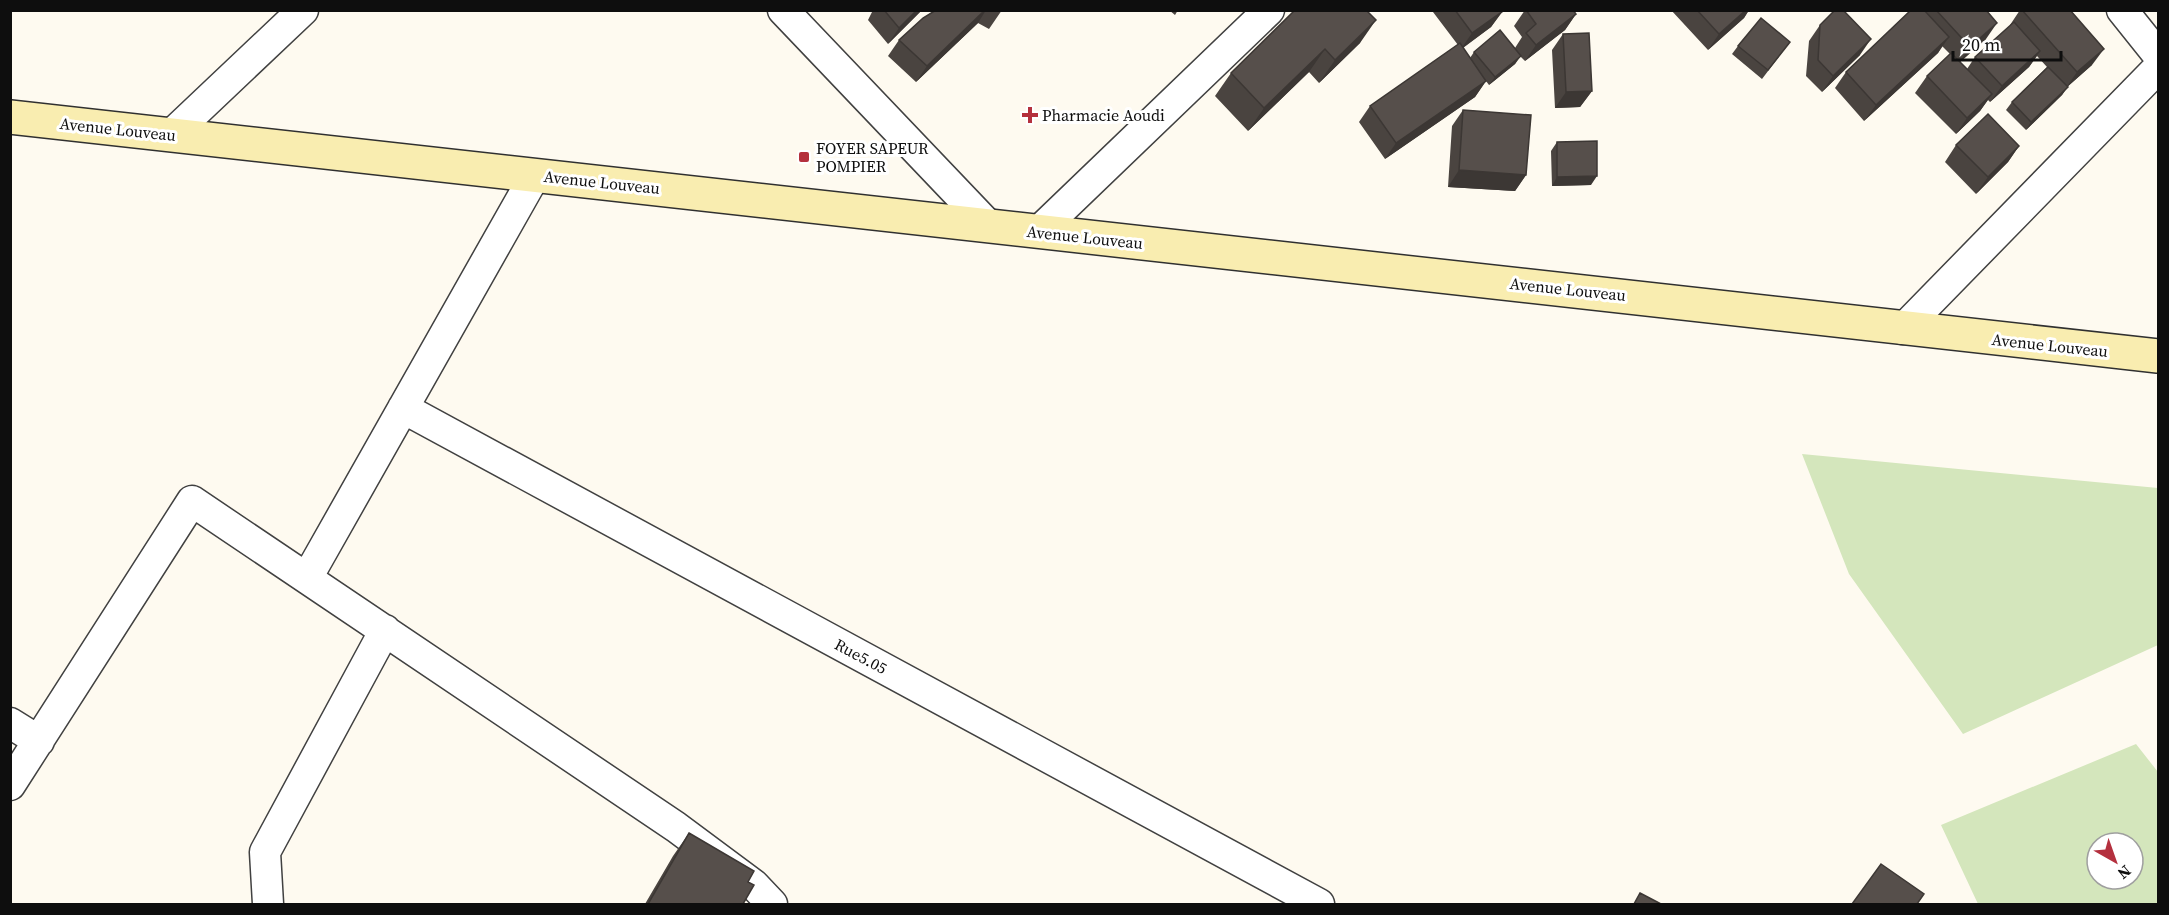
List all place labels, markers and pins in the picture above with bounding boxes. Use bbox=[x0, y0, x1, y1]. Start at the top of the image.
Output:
place label: Pharmacie Aoudi bbox=[1042, 104, 1165, 126]
marker: Pharmacie Aoudi bbox=[1023, 108, 1037, 122]
place label: FOYER SAPEUR POMPIER bbox=[816, 137, 929, 177]
marker: FOYER SAPEUR POMPIER bbox=[797, 150, 811, 164]

